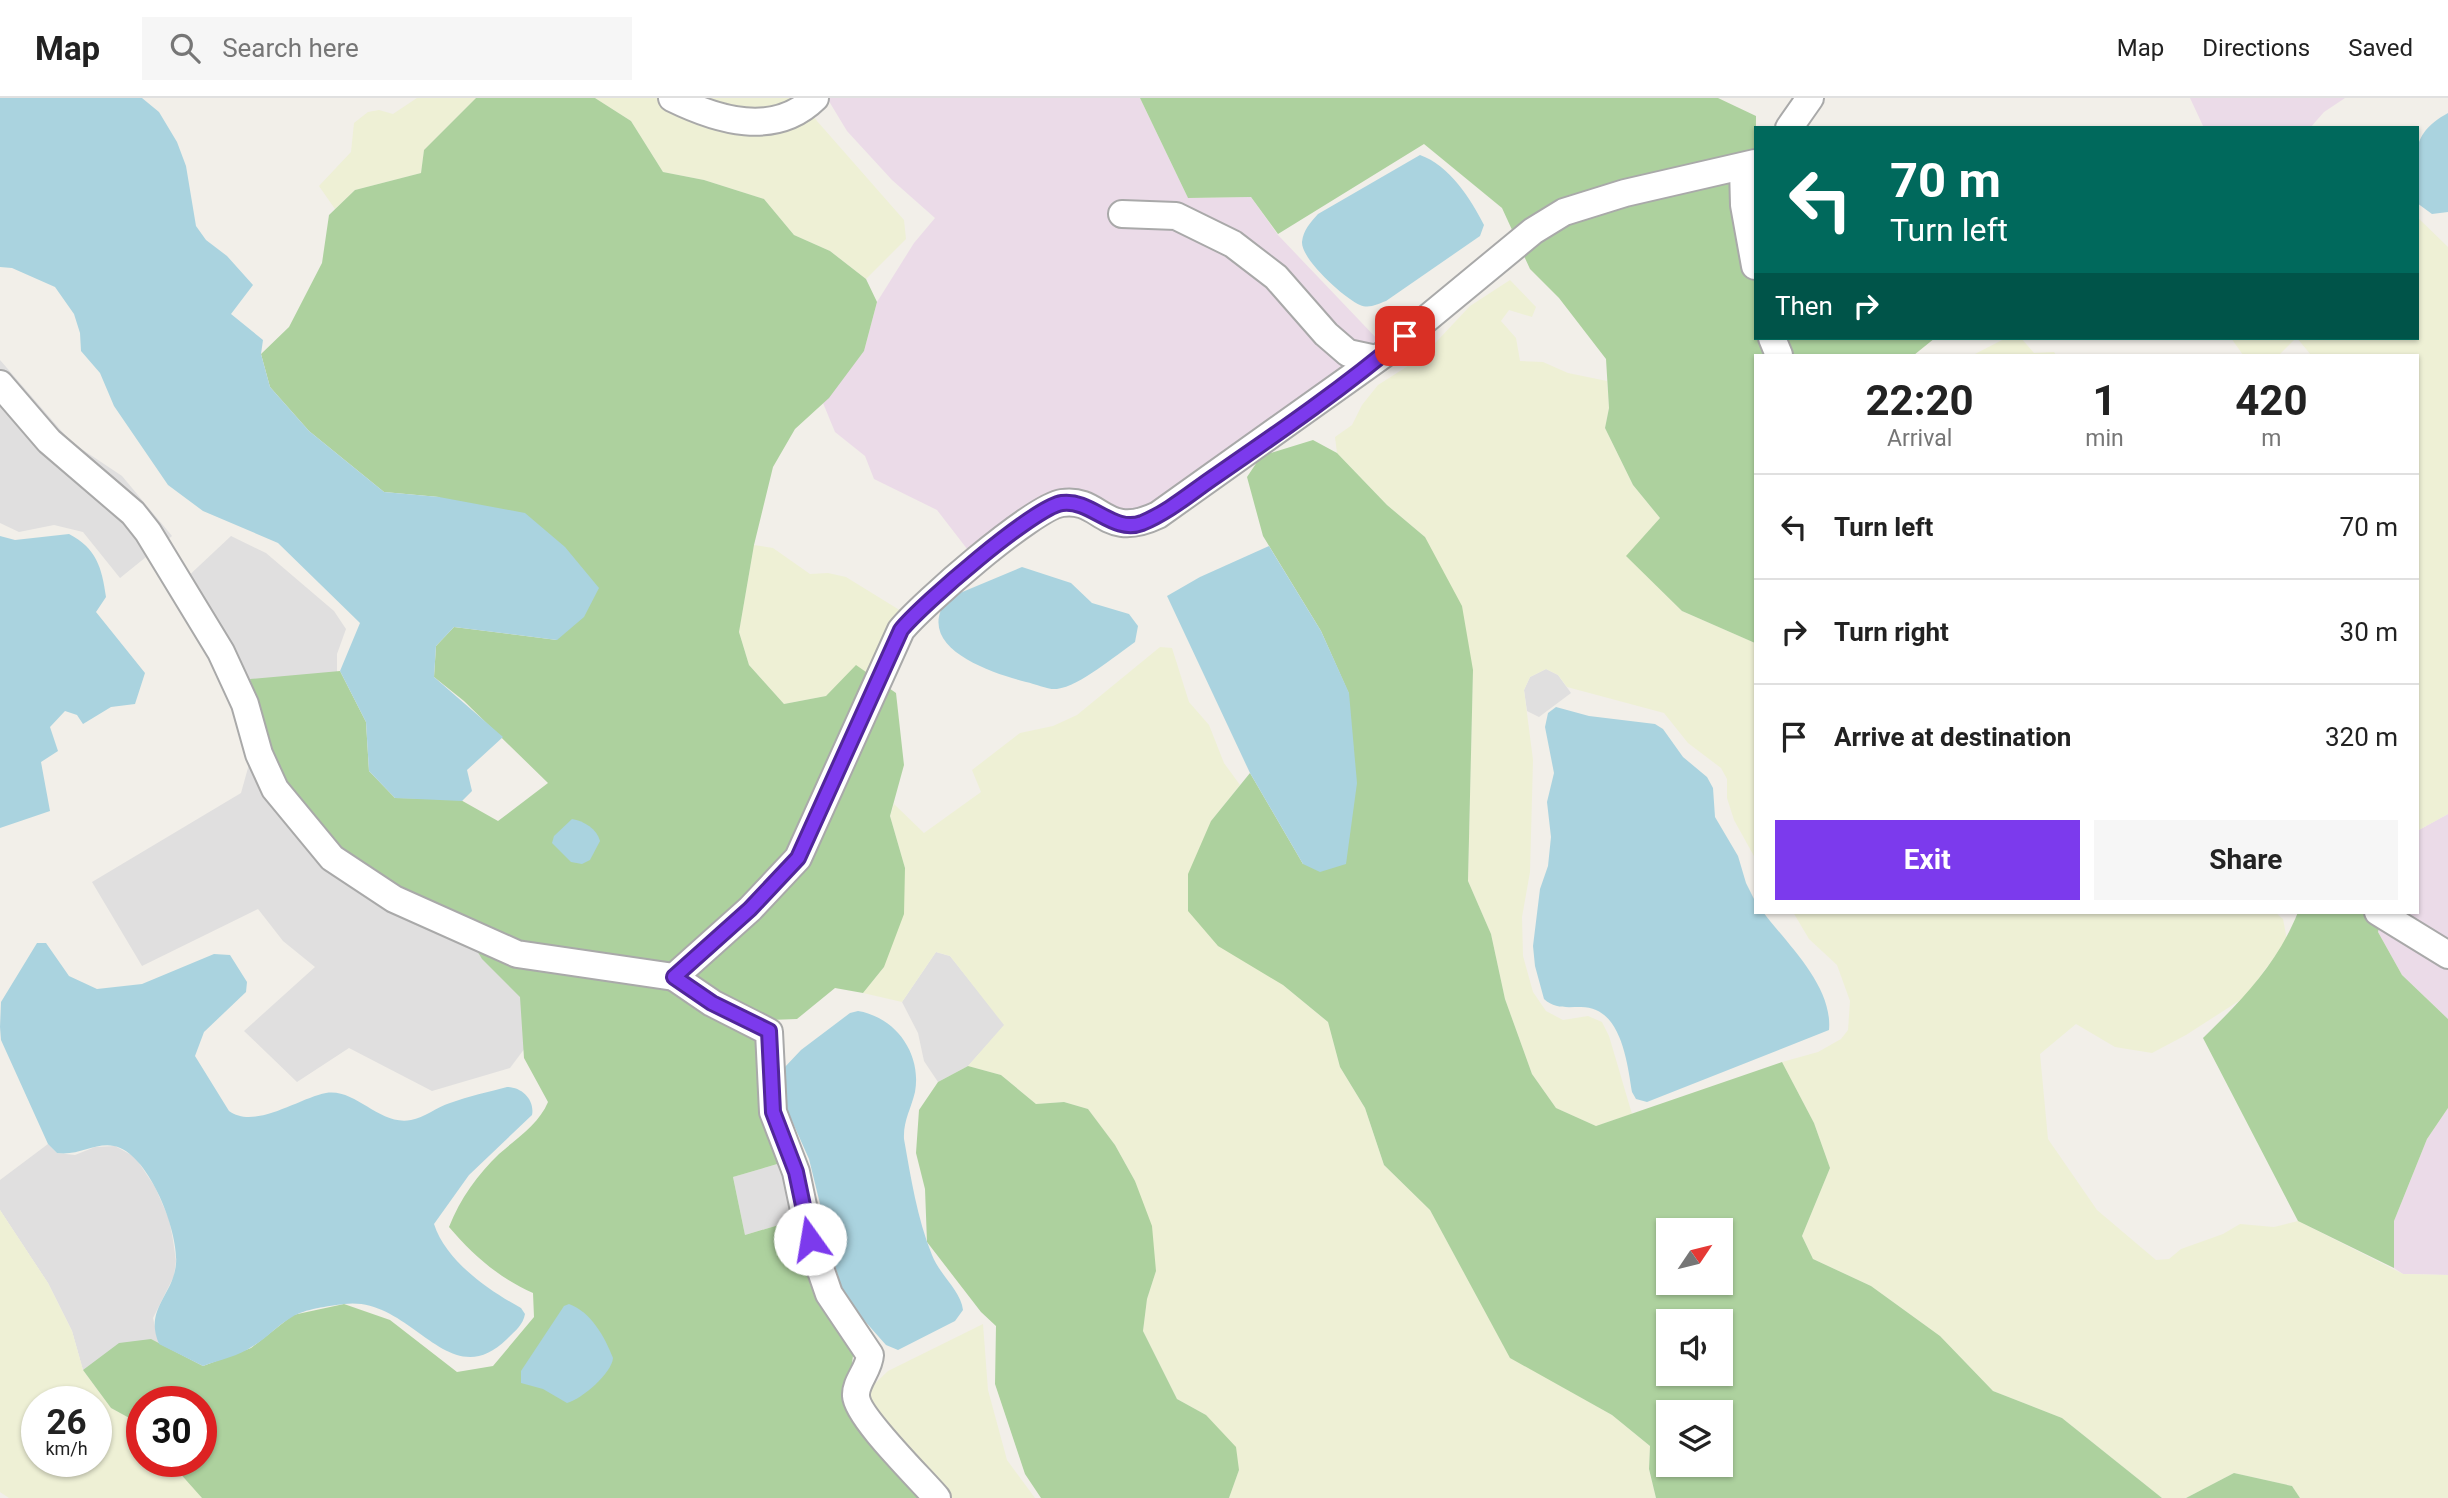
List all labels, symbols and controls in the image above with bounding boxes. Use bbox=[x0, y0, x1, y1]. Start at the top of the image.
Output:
search box bbox=[142, 17, 632, 80]
text: Map bbox=[35, 29, 100, 68]
icon: search bbox=[166, 29, 204, 67]
text: Search here bbox=[222, 33, 359, 63]
text: Map bbox=[2117, 34, 2164, 62]
text: Directions bbox=[2202, 34, 2310, 62]
text: Saved bbox=[2348, 34, 2413, 62]
text: 70 m bbox=[1890, 152, 2001, 209]
icon: left bbox=[1775, 154, 1866, 245]
text: Turn left bbox=[1890, 211, 2008, 249]
icon: right bbox=[1847, 287, 1885, 325]
text: Then bbox=[1775, 291, 1833, 321]
pin bbox=[1375, 306, 1435, 366]
icon: arrive bbox=[1386, 317, 1424, 355]
text: 22:20 bbox=[1866, 376, 1974, 425]
text: 1 bbox=[2092, 376, 2117, 425]
text: 420 bbox=[2235, 376, 2308, 425]
text: Arrival bbox=[1887, 425, 1952, 452]
text: min bbox=[2085, 425, 2124, 452]
text: m bbox=[2261, 425, 2281, 452]
icon: left bbox=[1775, 508, 1813, 546]
text: Turn left bbox=[1834, 512, 1933, 542]
text: 70 m bbox=[2340, 512, 2398, 542]
icon: right bbox=[1775, 613, 1813, 651]
text: Turn right bbox=[1834, 617, 1949, 647]
text: 30 m bbox=[2340, 617, 2398, 647]
icon: arrive bbox=[1775, 718, 1813, 756]
text: Arrive at destination bbox=[1834, 722, 2071, 752]
text: 320 m bbox=[2325, 722, 2398, 752]
button: Exit bbox=[1775, 820, 2080, 900]
button: Share bbox=[2094, 820, 2398, 900]
position arrow bbox=[773, 1202, 847, 1276]
north arrow bbox=[1656, 1218, 1732, 1295]
map controls bbox=[1656, 1218, 1733, 1477]
button: sound bbox=[1656, 1309, 1733, 1386]
speed limit sign: 30 bbox=[126, 1386, 217, 1477]
button: layers bbox=[1656, 1400, 1733, 1477]
text: 26 bbox=[46, 1402, 87, 1443]
text: km/h bbox=[45, 1438, 88, 1459]

